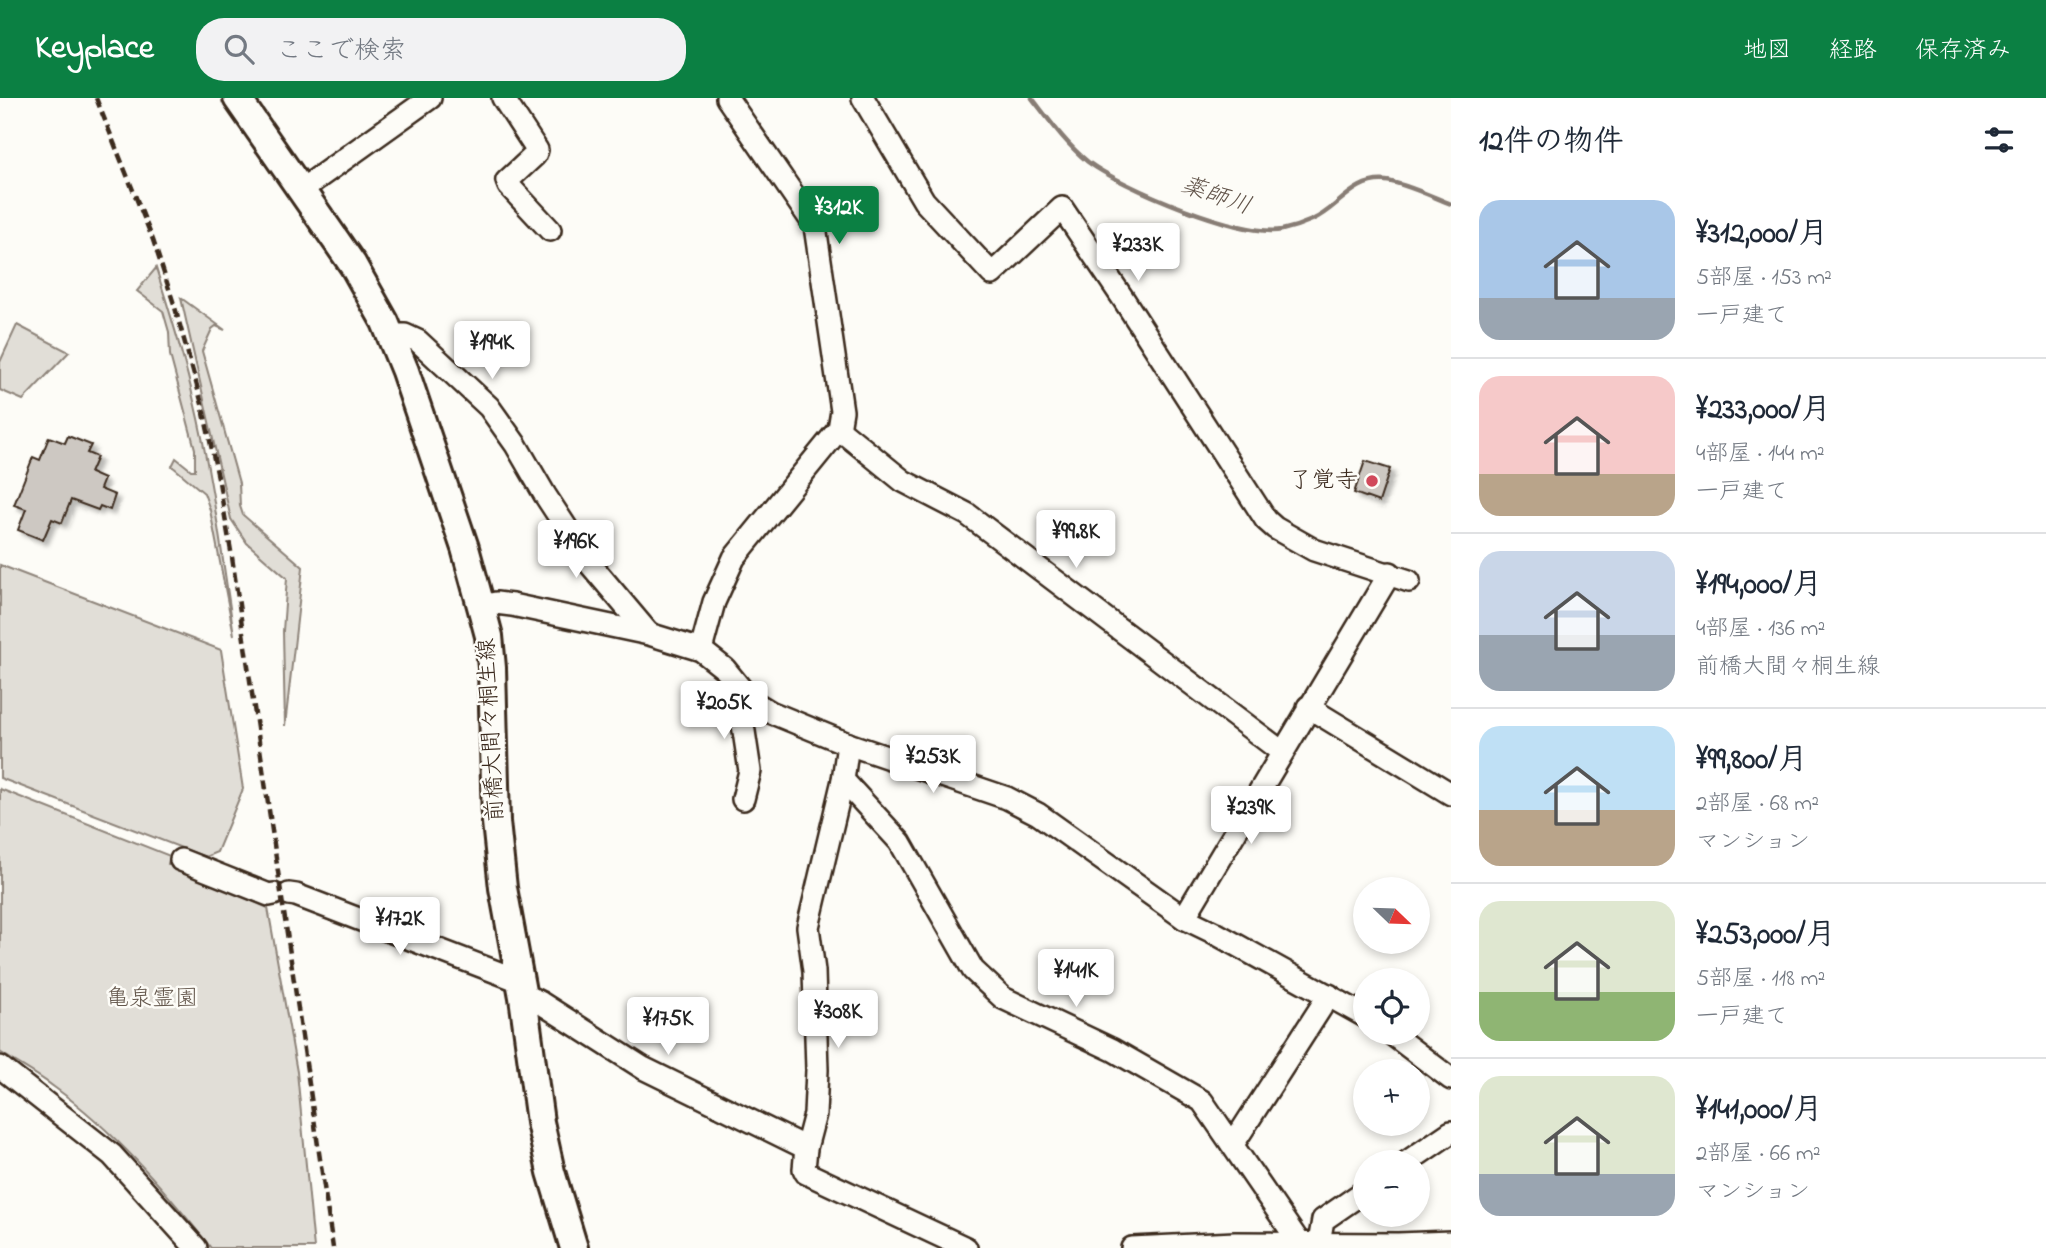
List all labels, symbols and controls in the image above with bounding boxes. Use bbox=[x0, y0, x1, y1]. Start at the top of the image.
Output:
search box bbox=[196, 18, 686, 81]
text: Keyplace bbox=[35, 25, 154, 73]
icon: search bbox=[220, 30, 258, 68]
text: ここで検索 bbox=[276, 33, 406, 71]
text: 地図 bbox=[1743, 34, 1791, 69]
text: 経路 bbox=[1829, 34, 1877, 69]
text: 保存済み bbox=[1915, 34, 2011, 69]
text: 12件の物件 bbox=[1479, 121, 1623, 165]
icon: filters bbox=[1980, 121, 2018, 159]
water label: 薬師川 bbox=[1176, 169, 1256, 225]
pin: ¥312K bbox=[790, 186, 888, 246]
text: ¥312K bbox=[815, 192, 863, 225]
text: ¥312,000/月 bbox=[1696, 213, 1828, 257]
pin: ¥233K bbox=[1089, 223, 1187, 283]
icon: home bbox=[1535, 228, 1619, 312]
text: ¥233K bbox=[1113, 229, 1163, 262]
text: 5部屋 · 153 m² bbox=[1696, 262, 1832, 295]
text: 一戸建て bbox=[1696, 300, 1788, 333]
pin: ¥194K bbox=[443, 322, 541, 381]
text: ¥194K bbox=[470, 327, 514, 360]
text: ¥233,000/月 bbox=[1696, 389, 1831, 433]
icon: home bbox=[1535, 404, 1619, 488]
text: 4部屋 · 144 m² bbox=[1696, 438, 1825, 471]
place label: 了覚寺 bbox=[1289, 465, 1358, 498]
marker: 了覚寺 bbox=[1364, 473, 1380, 489]
text: 一戸建て bbox=[1696, 476, 1788, 509]
pin: ¥99.8K bbox=[1019, 510, 1133, 570]
text: ¥99.8K bbox=[1052, 516, 1100, 549]
pin: ¥196K bbox=[527, 520, 625, 580]
text: ¥196K bbox=[554, 526, 598, 559]
text: ¥194,000/月 bbox=[1696, 564, 1822, 608]
icon: home bbox=[1535, 579, 1619, 663]
text: 4部屋 · 136 m² bbox=[1696, 613, 1825, 646]
street label: 前橋大間々桐生線 bbox=[471, 637, 513, 823]
text: 前橋大間々桐生線 bbox=[1696, 651, 1880, 684]
pin: ¥205K bbox=[675, 682, 773, 741]
text: ¥205K bbox=[697, 687, 751, 720]
pin: ¥253K bbox=[884, 736, 982, 795]
text: ¥99,800/月 bbox=[1696, 739, 1807, 783]
text: ¥253K bbox=[906, 741, 960, 774]
icon: home bbox=[1535, 754, 1619, 838]
pin: ¥239K bbox=[1202, 786, 1300, 846]
text: 2部屋 · 68 m² bbox=[1696, 788, 1819, 821]
text: ¥239K bbox=[1227, 792, 1275, 825]
text: マンション bbox=[1696, 826, 1810, 859]
north arrow bbox=[1353, 877, 1430, 954]
map controls bbox=[1353, 877, 1430, 1227]
pin: ¥172K bbox=[351, 898, 449, 957]
text: ¥172K bbox=[376, 903, 424, 936]
text: ¥253,000/月 bbox=[1696, 914, 1836, 958]
icon: home bbox=[1535, 929, 1619, 1013]
pin: ¥141K bbox=[1027, 950, 1125, 1009]
text: ¥141K bbox=[1054, 955, 1098, 988]
text: 5部屋 · 118 m² bbox=[1696, 963, 1825, 996]
button: locate bbox=[1353, 968, 1430, 1045]
park label: 亀泉霊園 bbox=[106, 983, 198, 1016]
pin: ¥308K bbox=[789, 990, 887, 1050]
text: ¥308K bbox=[814, 996, 862, 1029]
pin: ¥175K bbox=[619, 998, 717, 1057]
text: 一戸建て bbox=[1696, 1001, 1788, 1034]
text: ¥175K bbox=[643, 1003, 693, 1036]
button: + bbox=[1353, 1059, 1430, 1136]
text: ¥141,000/月 bbox=[1696, 1089, 1822, 1133]
icon: home bbox=[1535, 1104, 1619, 1188]
text: 2部屋 · 66 m² bbox=[1696, 1138, 1821, 1171]
button: − bbox=[1353, 1150, 1430, 1227]
text: マンション bbox=[1696, 1176, 1810, 1209]

